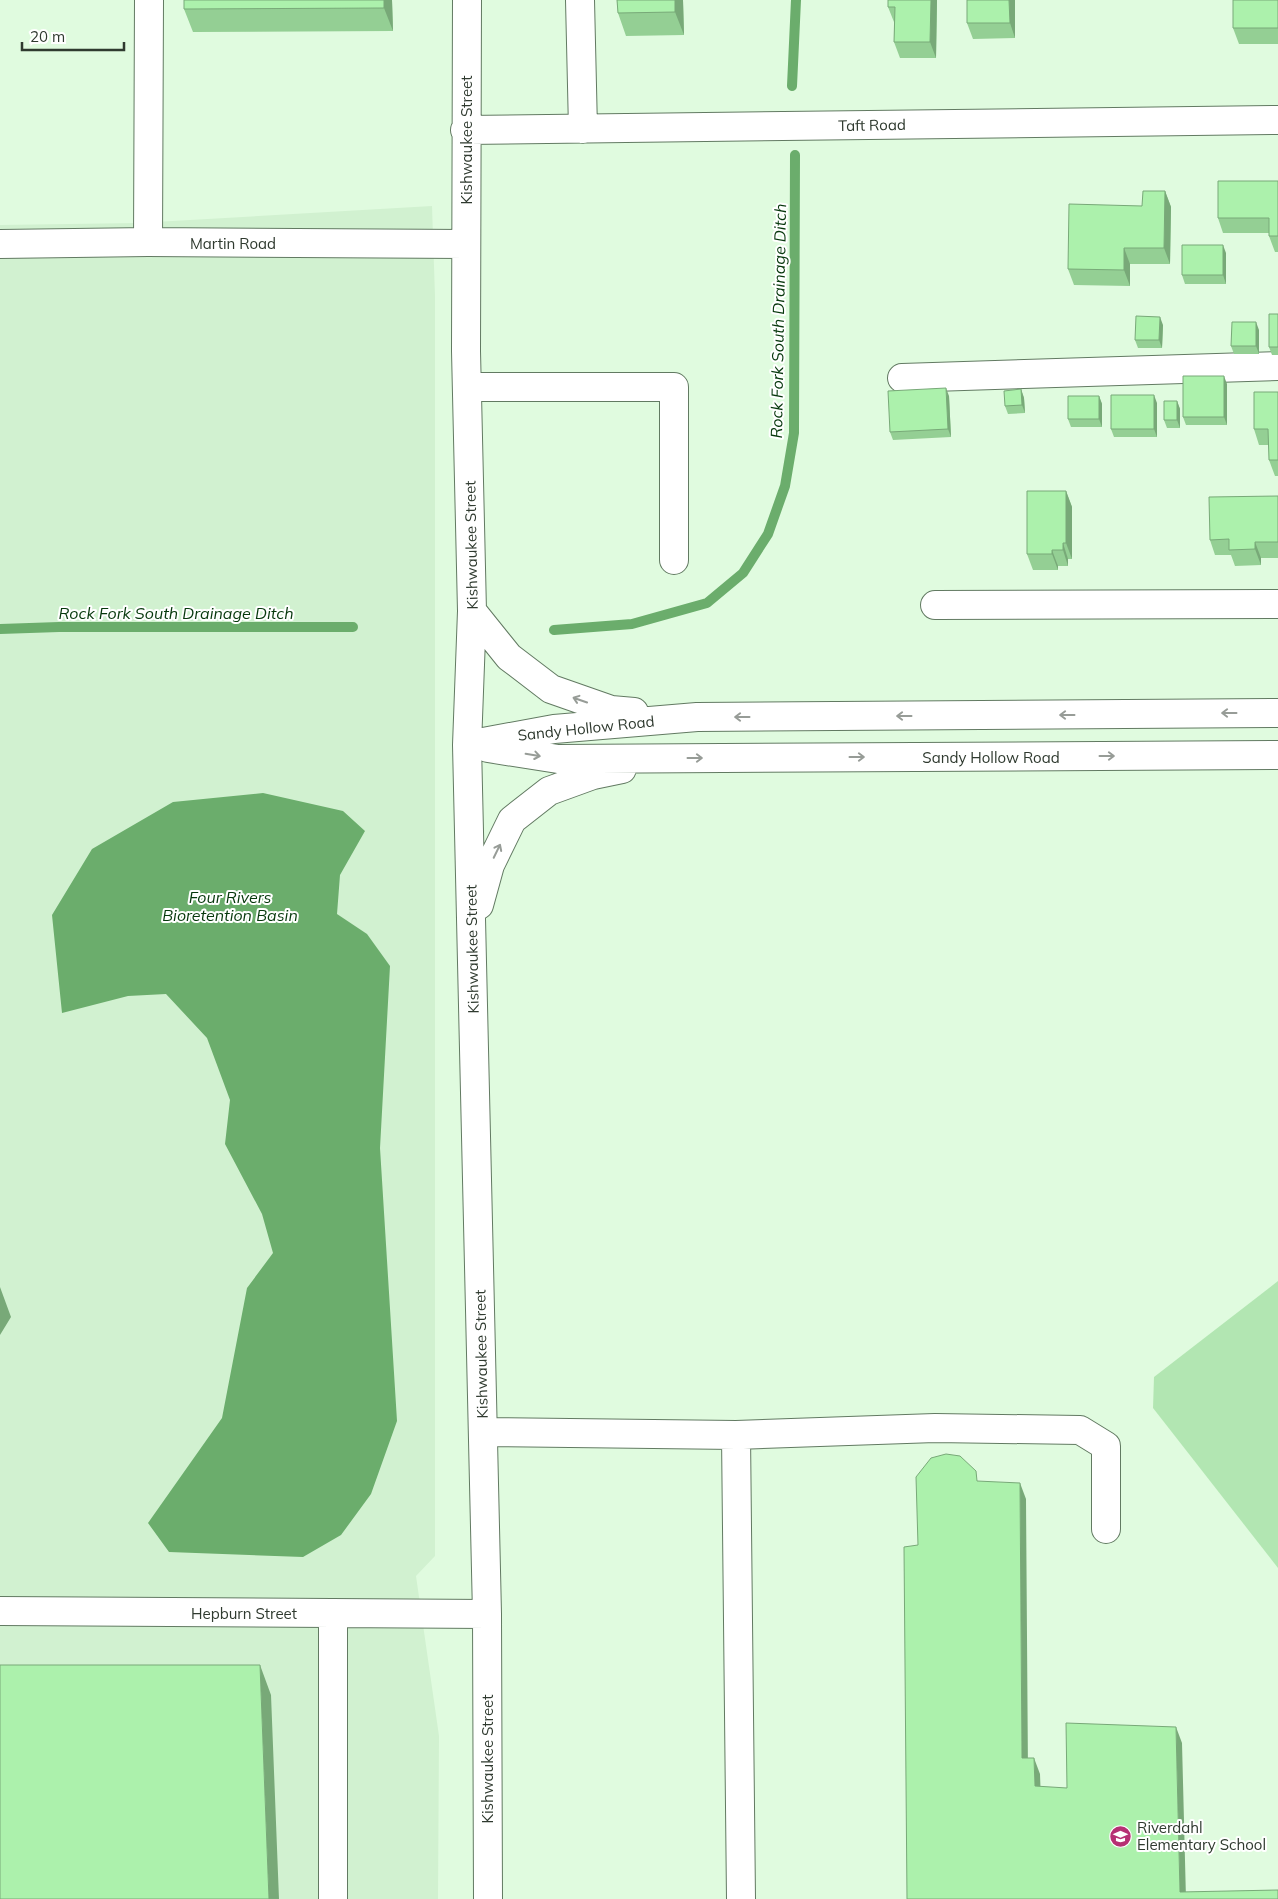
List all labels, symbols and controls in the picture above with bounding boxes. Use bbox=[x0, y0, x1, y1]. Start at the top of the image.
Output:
scale bar bbox=[22, 20, 125, 52]
text: 20 m bbox=[30, 27, 65, 46]
street label: Kishwaukee Street bbox=[457, 75, 476, 205]
street label: Taft Road bbox=[838, 115, 906, 135]
water label: Rock Fork South Drainage Ditch bbox=[766, 203, 790, 439]
street label: Martin Road bbox=[190, 234, 276, 253]
street label: Kishwaukee Street bbox=[460, 480, 482, 610]
water label: Rock Fork South Drainage Ditch bbox=[58, 603, 294, 623]
one-way arrow bbox=[572, 694, 588, 704]
one-way arrow bbox=[1222, 708, 1238, 718]
one-way arrow bbox=[1059, 710, 1075, 719]
street label: Sandy Hollow Road bbox=[517, 711, 655, 745]
one-way arrow bbox=[897, 711, 913, 721]
one-way arrow bbox=[734, 712, 750, 722]
street label: Sandy Hollow Road bbox=[922, 748, 1060, 767]
one-way arrow bbox=[524, 750, 540, 760]
one-way arrow bbox=[1099, 751, 1115, 761]
one-way arrow bbox=[849, 752, 865, 762]
one-way arrow bbox=[686, 753, 703, 763]
one-way arrow bbox=[493, 844, 502, 859]
street label: Kishwaukee Street bbox=[461, 884, 483, 1014]
water label: Four Rivers Bioretention Basin bbox=[162, 887, 298, 925]
street label: Kishwaukee Street bbox=[470, 1289, 492, 1419]
street label: Hepburn Street bbox=[191, 1604, 297, 1623]
street label: Kishwaukee Street bbox=[478, 1694, 497, 1824]
place label: Riverdahl Elementary School bbox=[1137, 1818, 1266, 1854]
school or university icon: Riverdahl Elementary School bbox=[1109, 1824, 1133, 1848]

